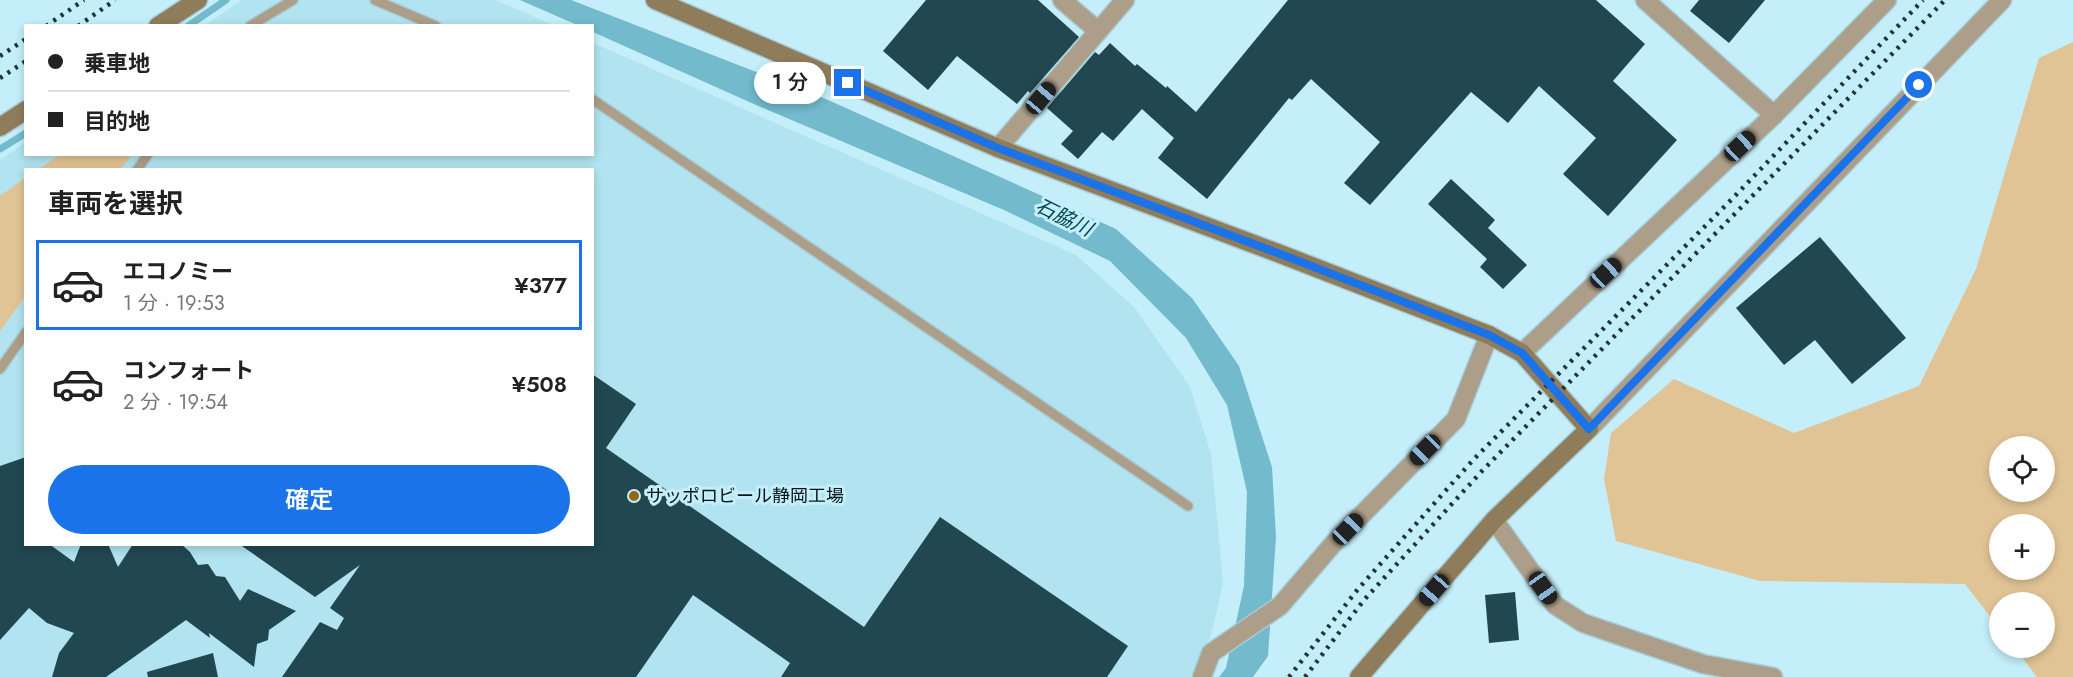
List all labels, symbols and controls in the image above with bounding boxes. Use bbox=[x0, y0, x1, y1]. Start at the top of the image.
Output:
text: 乗車地 bbox=[84, 47, 150, 79]
callout: 1 分 bbox=[755, 62, 827, 104]
text: 1 分 bbox=[772, 68, 808, 97]
route end bbox=[834, 69, 861, 96]
route start bbox=[1905, 71, 1932, 98]
car bbox=[1023, 78, 1059, 118]
text: 目的地 bbox=[84, 105, 150, 137]
car bbox=[1721, 127, 1759, 165]
text: 車両を選択 bbox=[48, 184, 183, 223]
water label: 石脇川 bbox=[1030, 191, 1099, 245]
car bbox=[1587, 254, 1625, 292]
text: エコノミー bbox=[123, 255, 233, 287]
icon: car bbox=[51, 258, 105, 312]
text: ¥377 bbox=[515, 269, 567, 301]
text: 1 分 · 19:53 bbox=[123, 289, 225, 318]
text: コンフォート bbox=[123, 354, 254, 386]
icon: car bbox=[51, 357, 105, 411]
text: ¥508 bbox=[512, 368, 567, 400]
text: 2 分 · 19:54 bbox=[123, 388, 228, 417]
car bbox=[1406, 431, 1444, 469]
map controls bbox=[1989, 436, 2055, 658]
button: locate bbox=[1989, 436, 2055, 502]
button: 確定 bbox=[48, 465, 570, 534]
place label: サッポロビール静岡工場 bbox=[646, 483, 844, 509]
marker: サッポロビール静岡工場 bbox=[627, 489, 641, 503]
car bbox=[1329, 510, 1367, 548]
button: + bbox=[1989, 514, 2055, 580]
car bbox=[1525, 568, 1561, 608]
car bbox=[1415, 571, 1453, 609]
button: − bbox=[1989, 592, 2055, 658]

